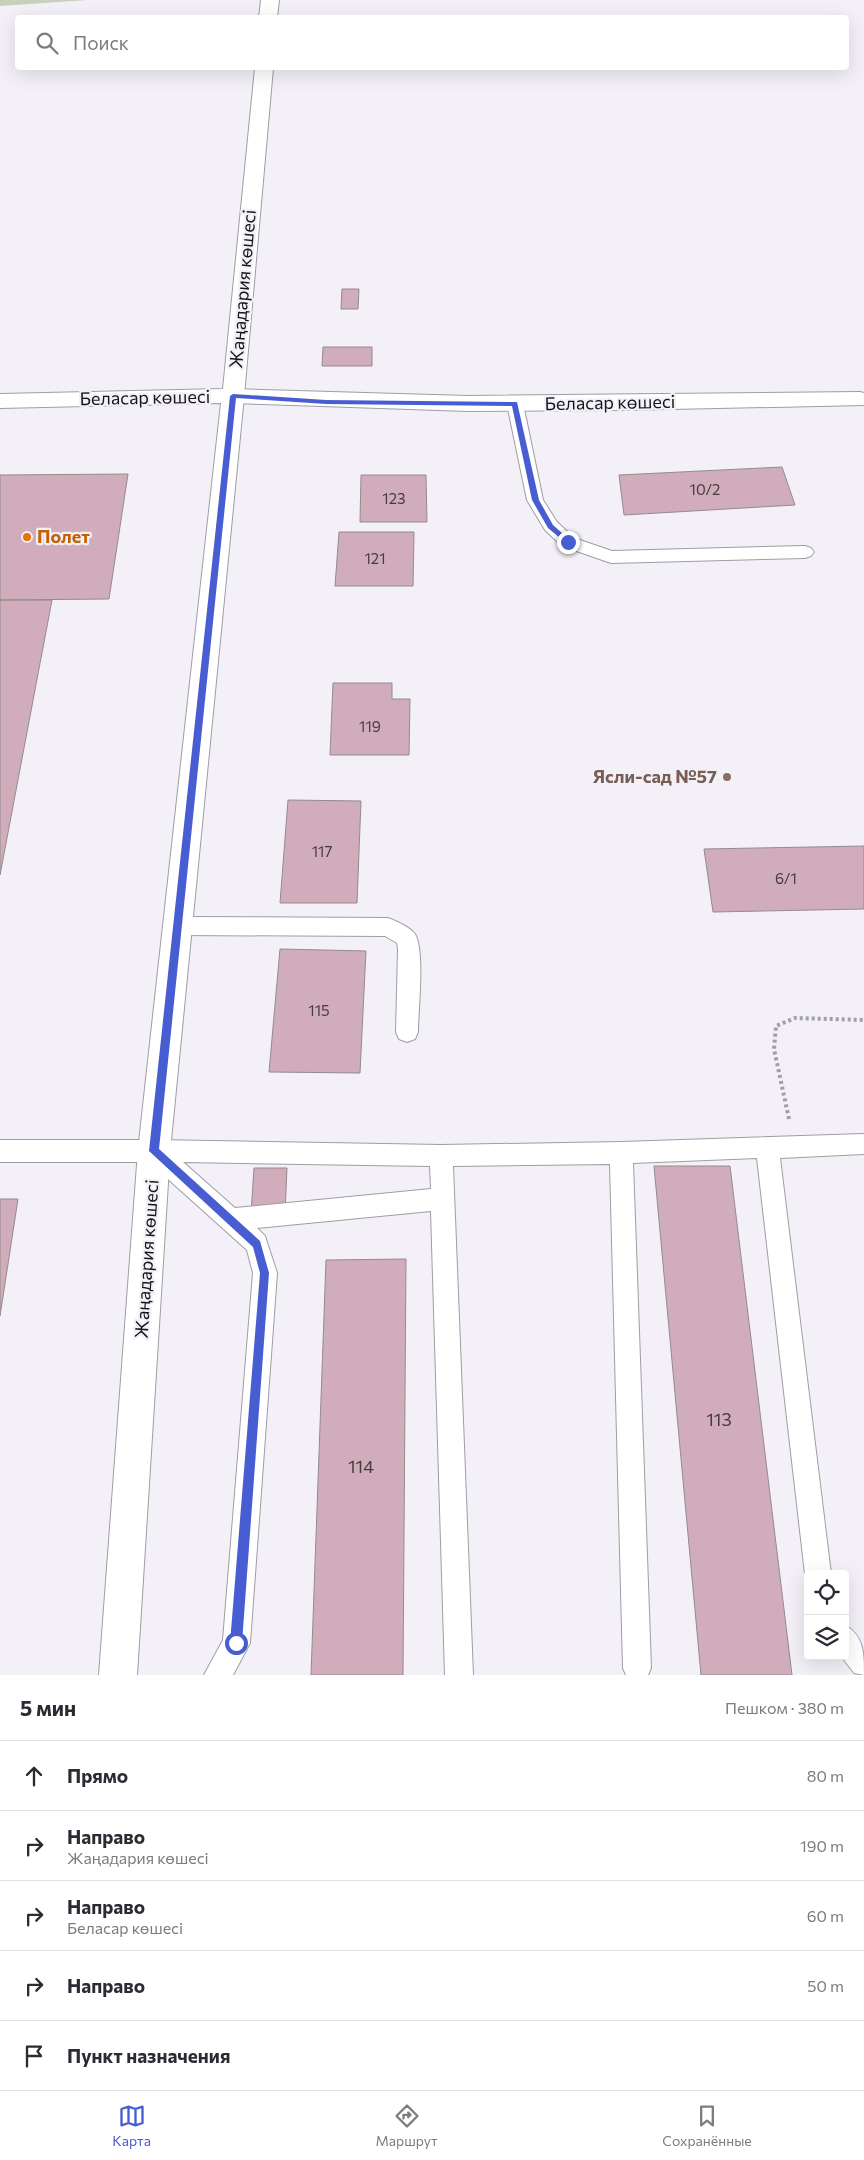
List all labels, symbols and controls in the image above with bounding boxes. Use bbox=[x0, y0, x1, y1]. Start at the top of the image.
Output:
search box bbox=[15, 15, 849, 70]
icon: search bbox=[33, 29, 61, 57]
text: Поиск bbox=[73, 31, 129, 54]
street label: Жаңадария көшесі bbox=[224, 209, 260, 369]
street label: Беласар көшесі bbox=[79, 385, 211, 409]
street label: Беласар көшесі bbox=[544, 390, 676, 414]
house number: 10/2 bbox=[690, 480, 720, 498]
house number: 123 bbox=[382, 489, 406, 507]
place label: Полет bbox=[37, 525, 90, 547]
marker: Полет bbox=[21, 531, 33, 543]
route end bbox=[557, 531, 580, 554]
house number: 121 bbox=[364, 549, 386, 567]
house number: 119 bbox=[359, 717, 381, 735]
place label: Ясли-сад №57 bbox=[593, 765, 717, 787]
marker: Ясли-сад №57 bbox=[721, 771, 733, 783]
house number: 117 bbox=[312, 842, 332, 860]
house number: 6/1 bbox=[775, 869, 797, 887]
house number: 115 bbox=[308, 1001, 330, 1019]
street label: Жаңадария көшесі bbox=[129, 1179, 163, 1339]
house number: 113 bbox=[706, 1408, 732, 1430]
house number: 114 bbox=[348, 1455, 374, 1477]
map controls bbox=[804, 1570, 849, 1660]
button: locate bbox=[804, 1570, 849, 1615]
button: layers bbox=[804, 1615, 849, 1660]
route start bbox=[225, 1632, 248, 1655]
text: 5 мин bbox=[20, 1695, 76, 1720]
text: Пешком · 380 m bbox=[725, 1698, 844, 1717]
icon: ahead bbox=[20, 1762, 48, 1790]
text: Прямо bbox=[67, 1764, 128, 1787]
text: 80 m bbox=[807, 1766, 844, 1785]
text: Направо bbox=[67, 1825, 145, 1848]
icon: right bbox=[20, 1832, 48, 1860]
text: 190 m bbox=[800, 1836, 844, 1855]
text: Жаңадария көшесі bbox=[67, 1848, 209, 1867]
text: Направо bbox=[67, 1895, 145, 1918]
icon: right bbox=[20, 1902, 48, 1930]
text: 60 m bbox=[807, 1906, 844, 1925]
text: Беласар көшесі bbox=[67, 1918, 183, 1937]
icon: right bbox=[20, 1972, 48, 2000]
text: Направо bbox=[67, 1974, 145, 1997]
text: 50 m bbox=[807, 1976, 844, 1995]
icon: arrive bbox=[20, 2042, 48, 2070]
text: Пункт назначения bbox=[67, 2044, 230, 2067]
tab: Карта bbox=[112, 2102, 151, 2149]
tab: Маршрут bbox=[376, 2102, 438, 2149]
tab: Сохранённые bbox=[662, 2102, 752, 2149]

